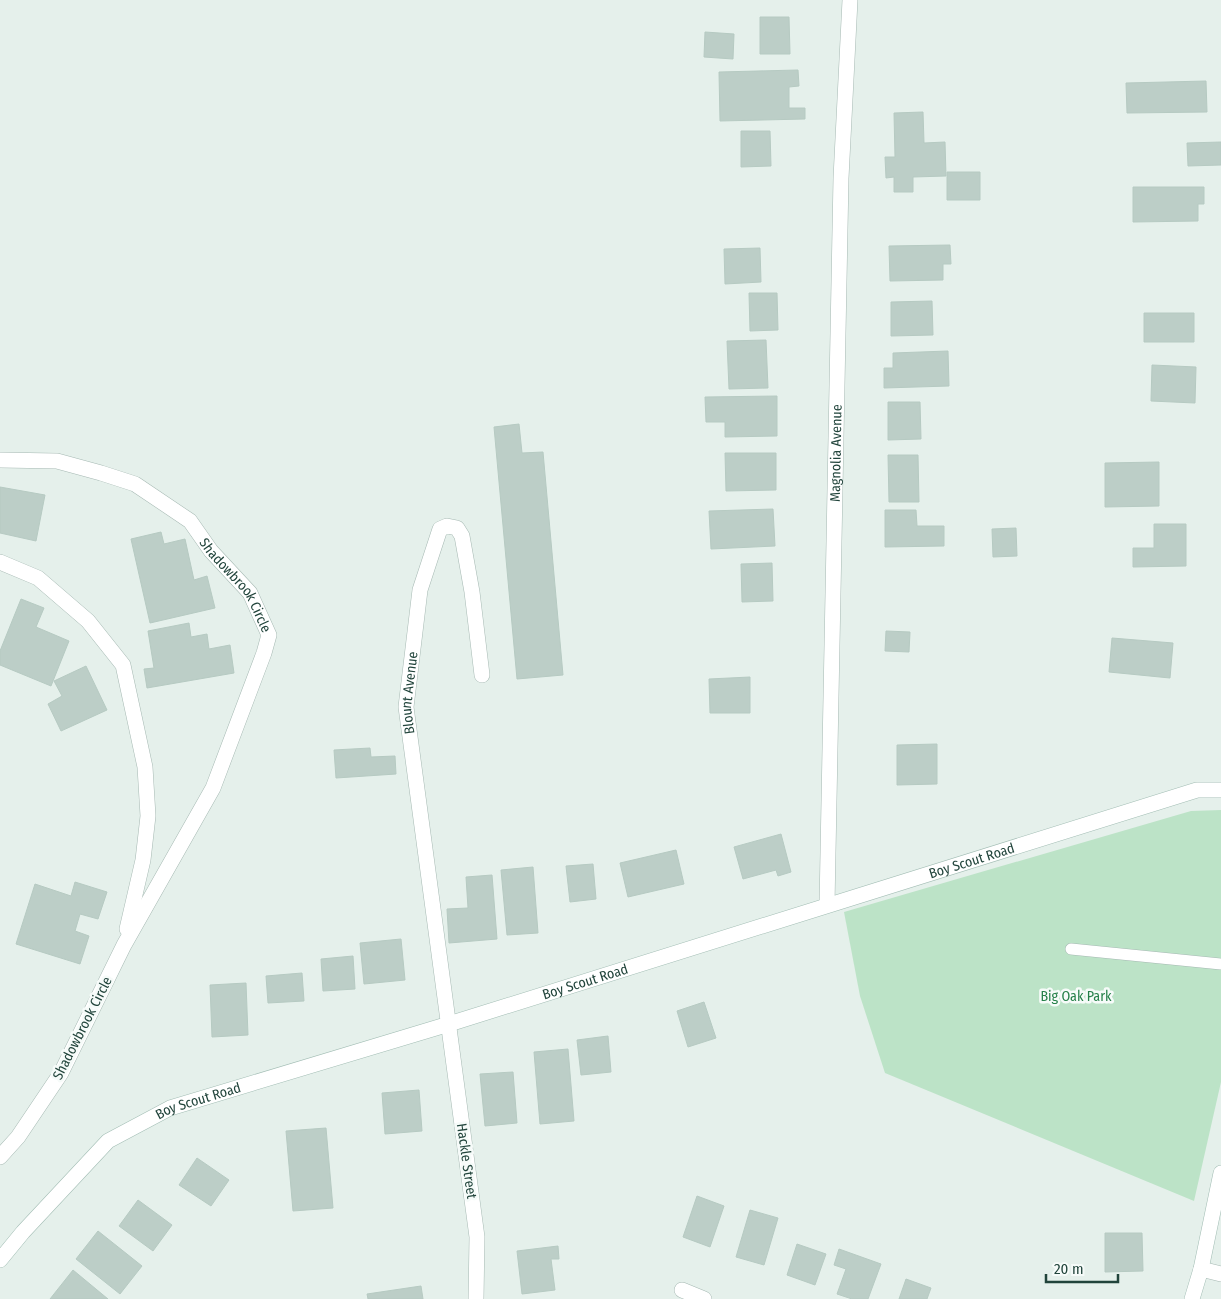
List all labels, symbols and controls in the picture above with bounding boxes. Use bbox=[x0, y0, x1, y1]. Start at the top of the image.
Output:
street label: Magnolia Avenue bbox=[827, 404, 846, 502]
street label: Shadowbrook Circle bbox=[196, 535, 275, 635]
street label: Blount Avenue bbox=[398, 650, 422, 735]
street label: Boy Scout Road bbox=[927, 840, 1017, 882]
street label: Boy Scout Road bbox=[540, 961, 630, 1003]
street label: Shadowbrook Circle bbox=[49, 974, 116, 1083]
park label: Big Oak Park bbox=[1040, 988, 1112, 1005]
street label: Boy Scout Road bbox=[153, 1079, 243, 1123]
street label: Hackle Street bbox=[453, 1122, 480, 1200]
scale bar bbox=[1046, 1252, 1118, 1284]
text: 20 m bbox=[1054, 1260, 1084, 1278]

